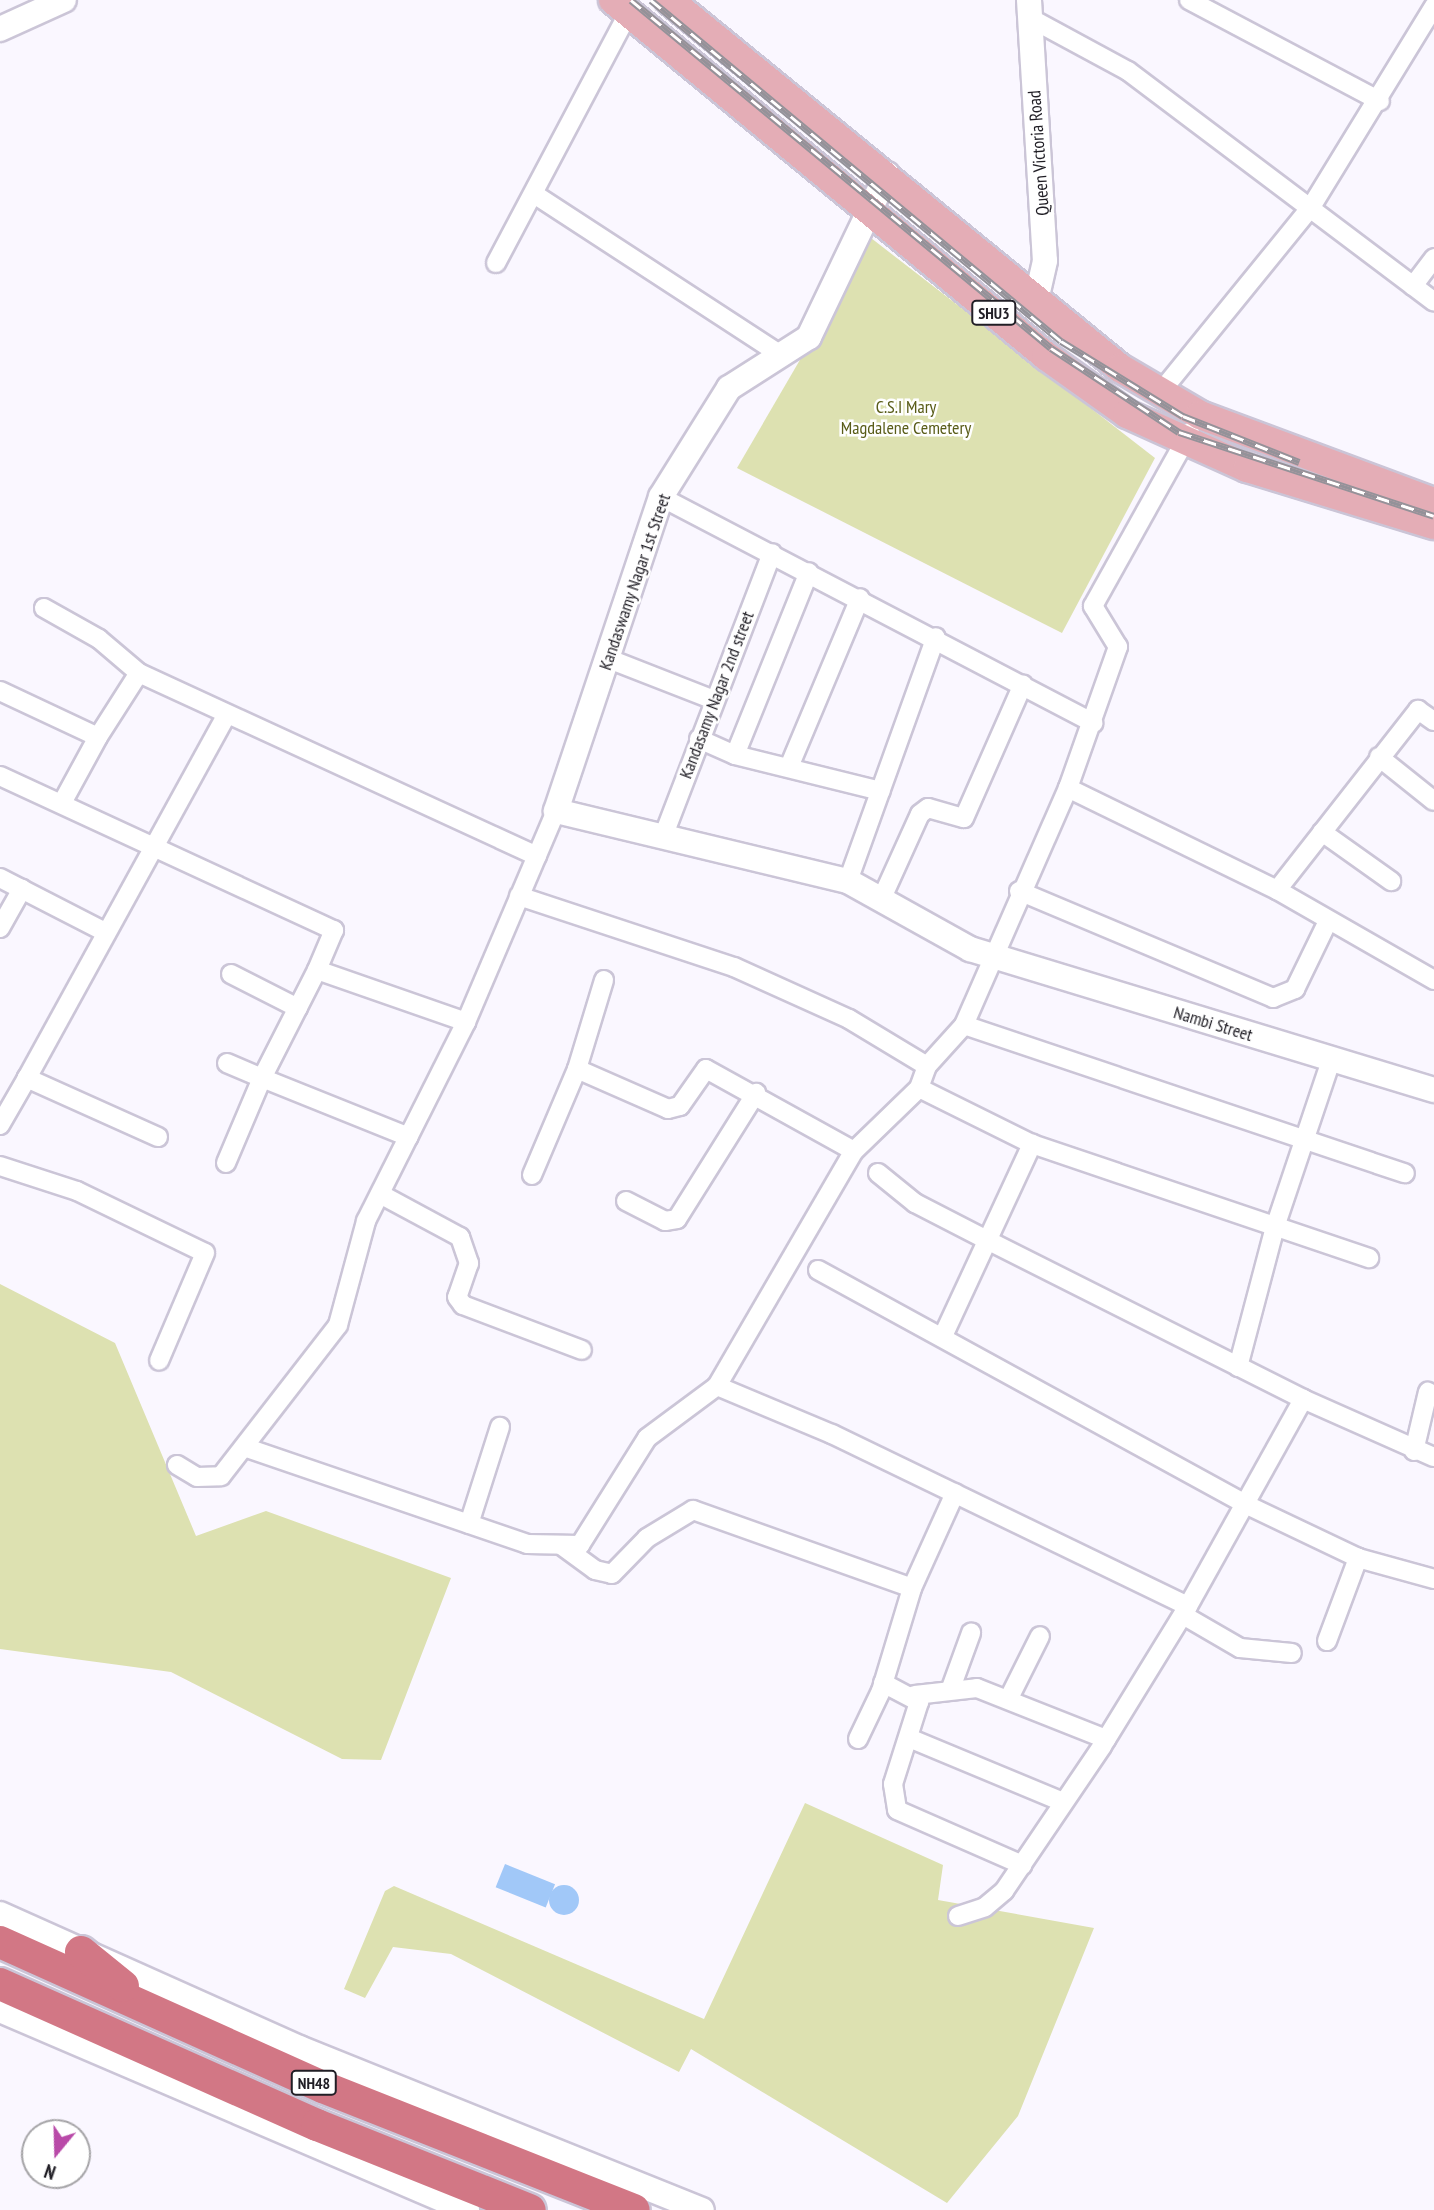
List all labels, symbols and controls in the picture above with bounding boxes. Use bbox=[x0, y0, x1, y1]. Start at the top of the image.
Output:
street label: Queen Victoria Road bbox=[1024, 89, 1054, 217]
road number: SHU3 bbox=[971, 300, 1017, 326]
park label: C.S.I Mary Magdalene Cemetery bbox=[841, 397, 971, 440]
street label: Kandaswamy Nagar 1st Street bbox=[595, 491, 675, 673]
street label: Kandasamy Nagar 2nd street bbox=[675, 608, 759, 782]
street label: Nambi Street bbox=[1171, 1002, 1255, 1046]
road number: NH48 bbox=[290, 2070, 338, 2096]
north arrow bbox=[21, 2119, 91, 2189]
text: N bbox=[41, 2159, 59, 2185]

